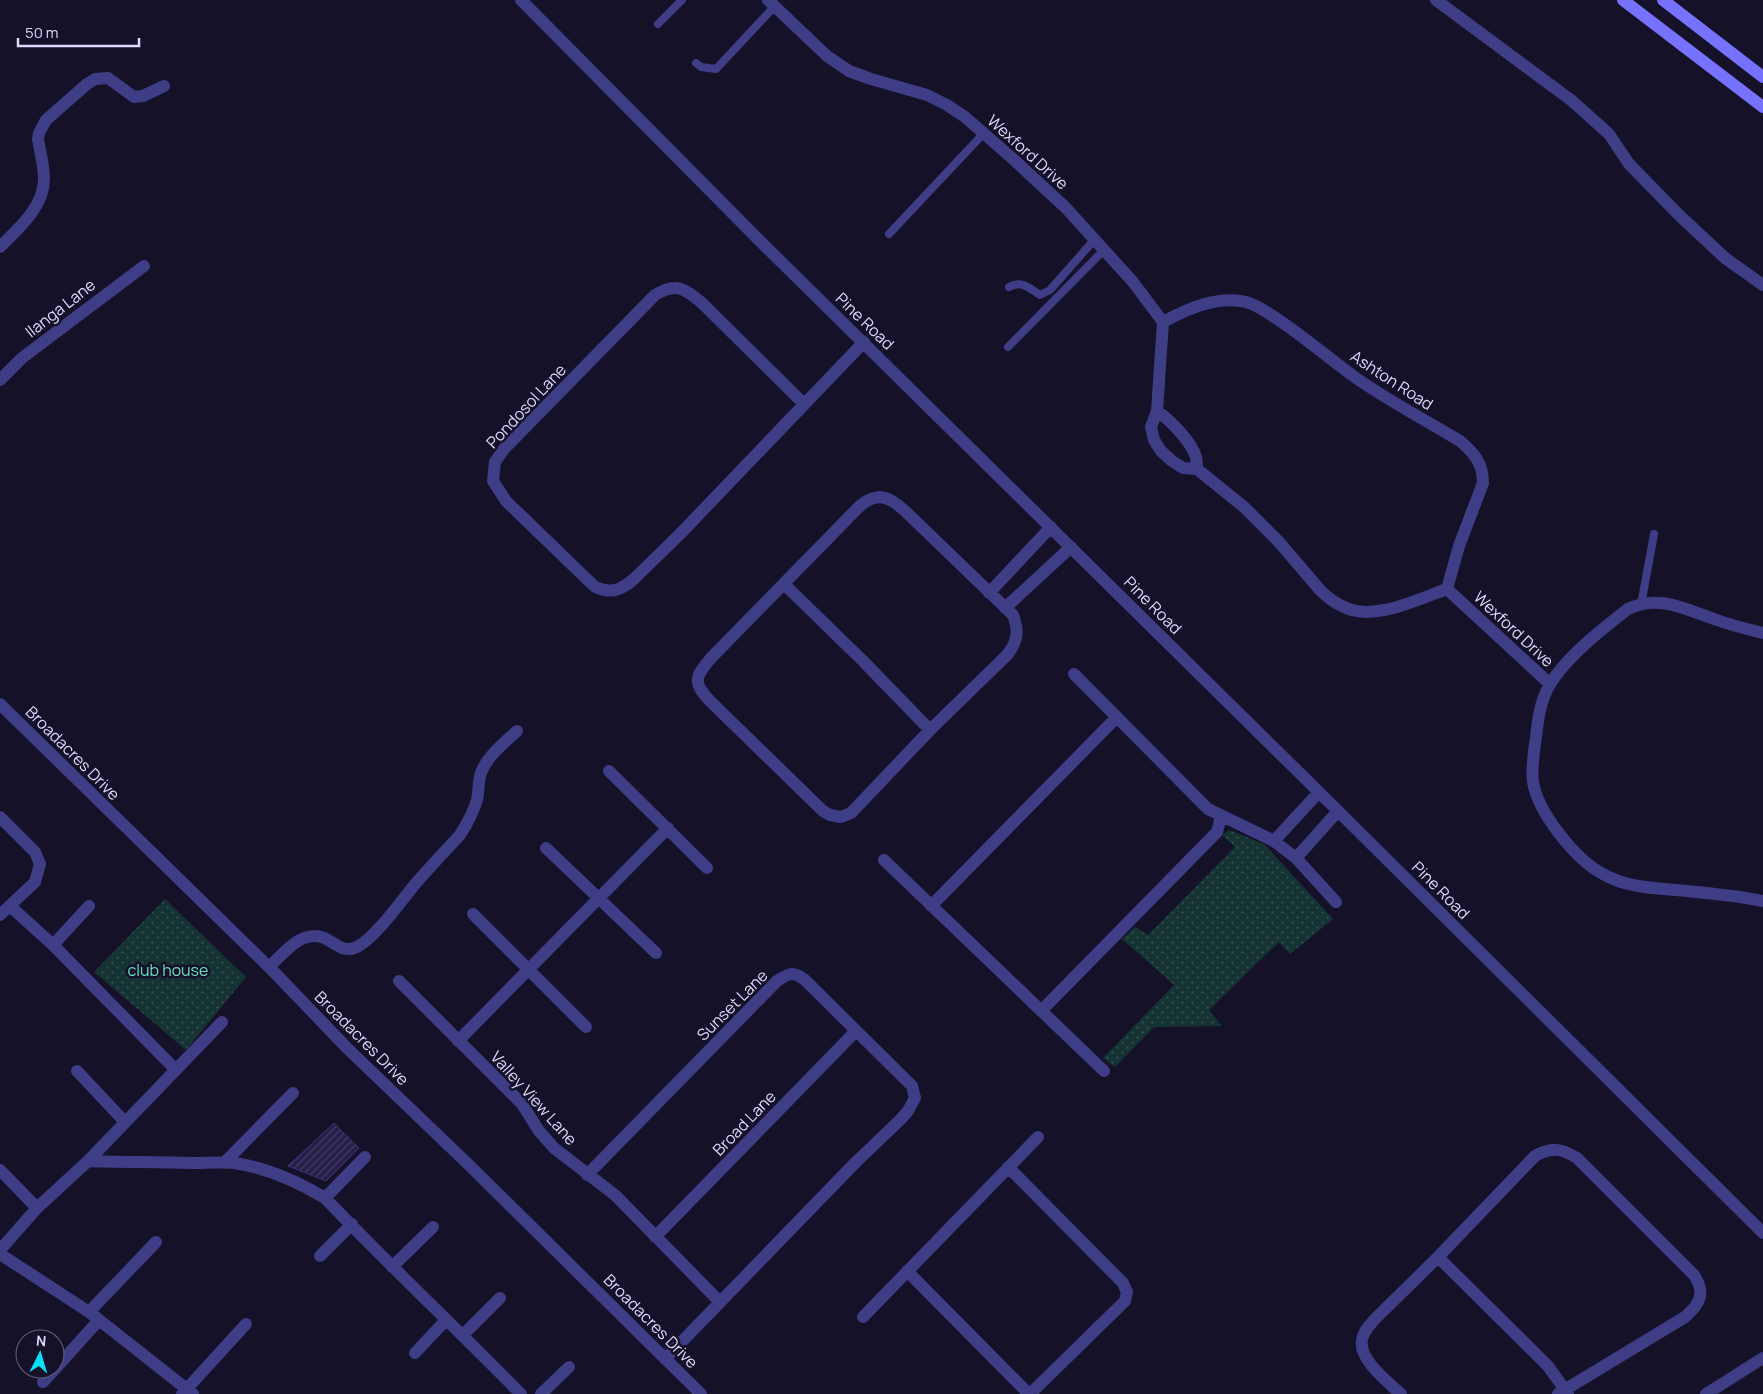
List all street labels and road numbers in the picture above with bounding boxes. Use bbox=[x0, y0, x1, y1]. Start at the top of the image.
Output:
street label: Wexford Drive bbox=[983, 110, 1073, 194]
street label: Ilanga Lane bbox=[20, 274, 100, 342]
street label: Pine Road bbox=[831, 288, 899, 354]
street label: Ashton Road bbox=[1346, 345, 1438, 415]
street label: Pondosol Lane bbox=[481, 359, 571, 453]
street label: Pine Road bbox=[1119, 571, 1187, 639]
street label: Wexford Drive bbox=[1469, 586, 1559, 672]
street label: Broadacres Drive bbox=[21, 701, 125, 805]
street label: Pine Road bbox=[1407, 856, 1475, 924]
street label: Sunset Lane bbox=[692, 965, 772, 1045]
street label: Broadacres Drive bbox=[310, 986, 414, 1090]
street label: Valley View Lane bbox=[486, 1046, 582, 1150]
street label: Broad Lane bbox=[707, 1086, 781, 1160]
street label: Broadacres Drive bbox=[599, 1269, 703, 1373]

